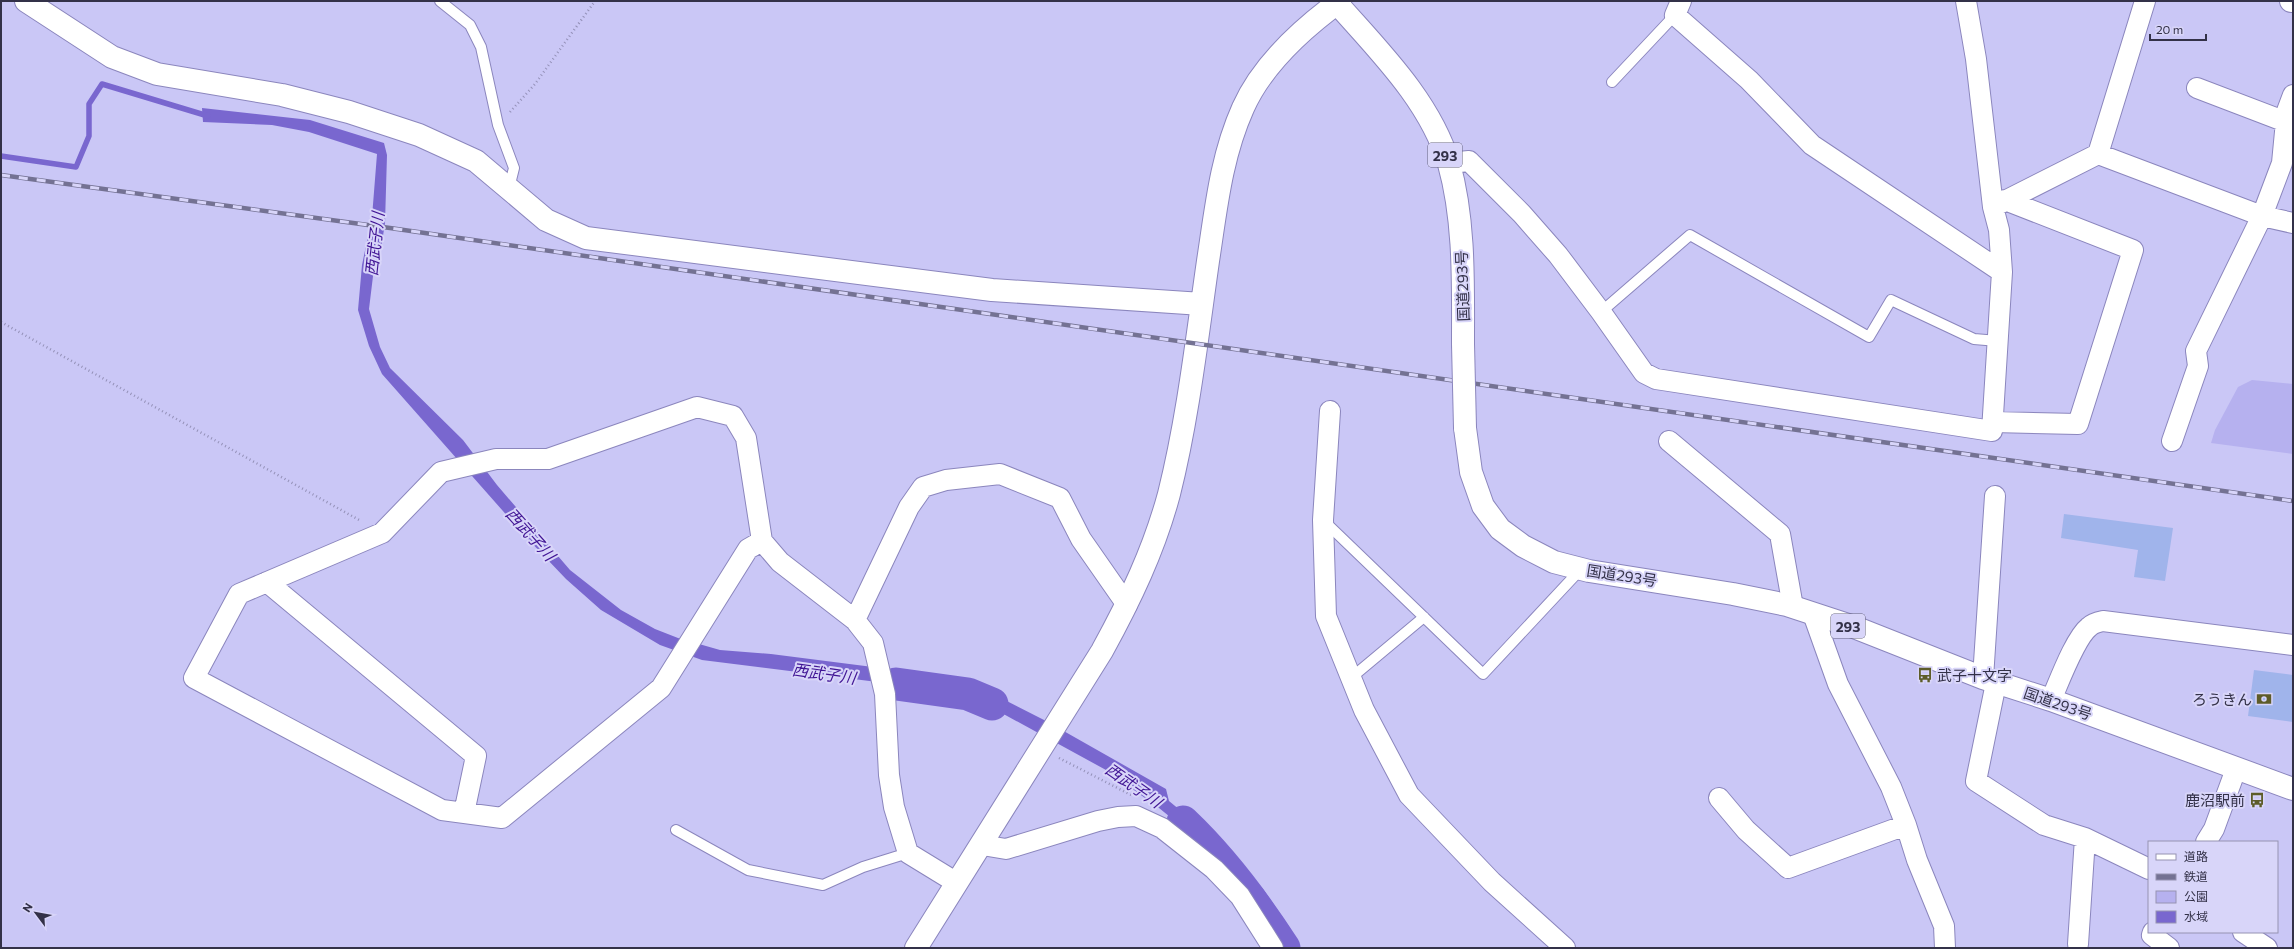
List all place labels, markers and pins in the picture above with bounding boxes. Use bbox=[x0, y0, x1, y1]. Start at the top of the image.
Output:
bus stop icon: 武子十文字 bbox=[1916, 666, 1934, 684]
place label: 武子十文字 bbox=[1937, 666, 2012, 684]
place label: ろうきん bbox=[2192, 690, 2252, 708]
bank icon: ろうきん bbox=[2255, 690, 2273, 708]
place label: 鹿沼駅前 bbox=[2185, 791, 2245, 809]
bus stop icon: 鹿沼駅前 bbox=[2248, 791, 2266, 809]

